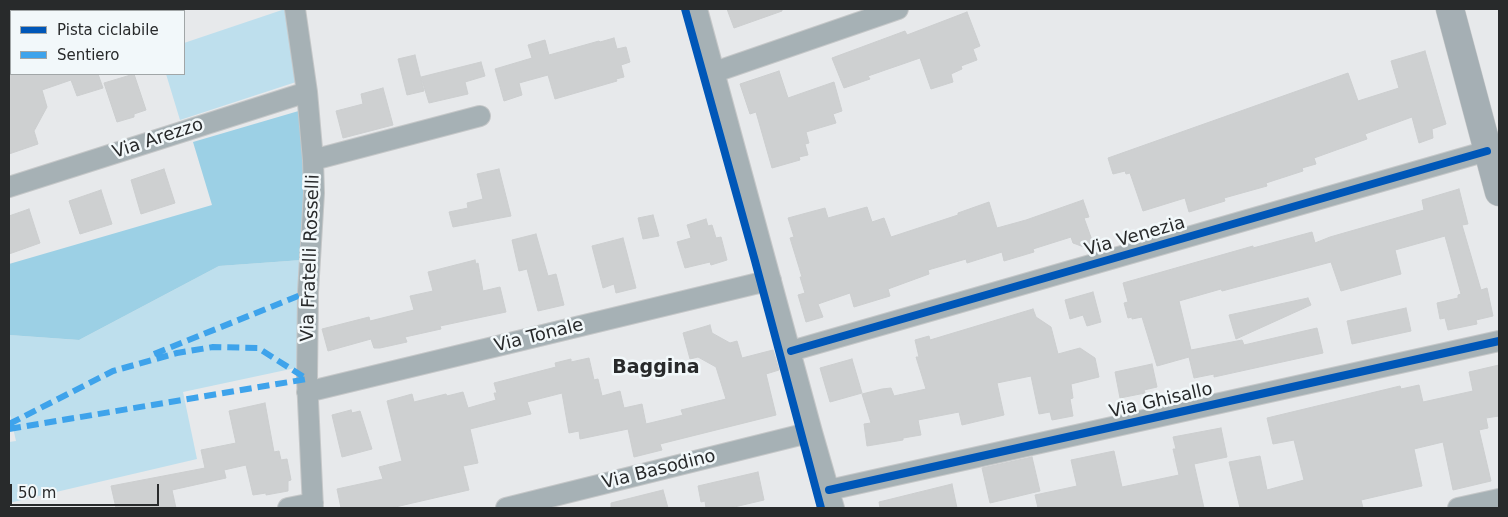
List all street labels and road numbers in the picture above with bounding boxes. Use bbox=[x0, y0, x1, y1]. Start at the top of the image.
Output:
street label: Via Arezzo bbox=[110, 114, 206, 164]
street label: Via Fratelli Rosselli bbox=[297, 174, 325, 342]
street label: Via Venezia bbox=[1082, 212, 1188, 262]
street label: Via Tonale bbox=[492, 314, 586, 358]
street label: Via Ghisallo bbox=[1107, 379, 1215, 423]
street label: Via Basodino bbox=[600, 445, 718, 495]

